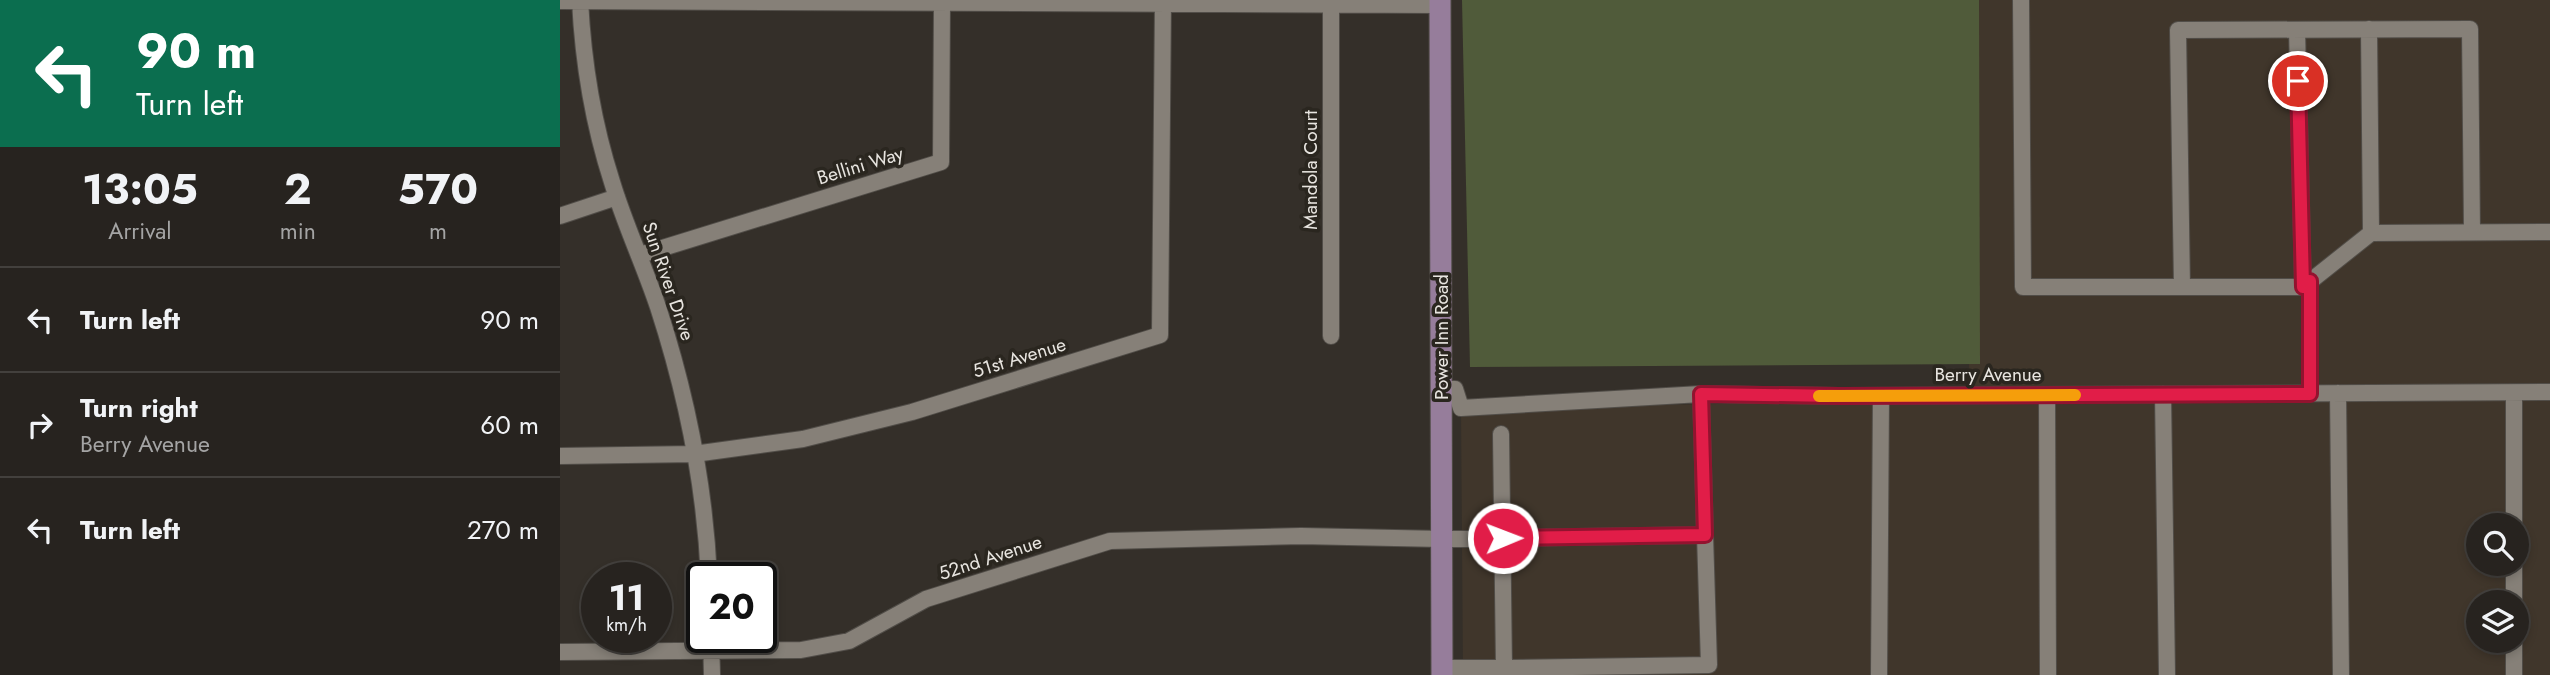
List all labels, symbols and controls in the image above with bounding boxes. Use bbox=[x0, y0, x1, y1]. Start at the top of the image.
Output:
text: 90 m bbox=[136, 16, 256, 86]
icon: left bbox=[21, 28, 112, 119]
pin bbox=[2268, 51, 2328, 111]
icon: arrive bbox=[2279, 62, 2317, 100]
text: Turn left bbox=[136, 81, 243, 127]
street label: Mandola Court bbox=[1297, 110, 1324, 230]
street label: Bellini Way bbox=[814, 139, 907, 191]
text: 13:05 bbox=[82, 159, 198, 220]
text: 2 bbox=[284, 159, 312, 220]
text: 570 bbox=[398, 159, 478, 220]
text: Arrival bbox=[108, 214, 172, 248]
text: min bbox=[280, 214, 316, 248]
text: m bbox=[429, 214, 447, 248]
street label: Sun River Drive bbox=[636, 218, 702, 344]
street label: Power Inn Road bbox=[1428, 274, 1455, 400]
icon: left bbox=[21, 301, 59, 339]
text: Turn left bbox=[80, 301, 180, 339]
text: 90 m bbox=[480, 301, 539, 339]
street label: 51st Avenue bbox=[969, 330, 1069, 384]
street label: Berry Avenue bbox=[1934, 361, 2042, 388]
text: Turn right bbox=[80, 389, 198, 427]
icon: right bbox=[21, 406, 59, 444]
text: 60 m bbox=[480, 406, 539, 444]
text: Berry Avenue bbox=[80, 427, 210, 461]
position arrow bbox=[1466, 501, 1540, 575]
icon: left bbox=[21, 511, 59, 549]
text: Turn left bbox=[80, 511, 180, 549]
text: 270 m bbox=[467, 511, 539, 549]
map controls bbox=[2466, 513, 2529, 653]
button: search bbox=[2466, 513, 2529, 576]
street label: 52nd Avenue bbox=[935, 528, 1046, 587]
speed limit sign: 20 bbox=[686, 562, 777, 653]
text: 11 bbox=[609, 573, 644, 623]
button: layers bbox=[2466, 590, 2529, 653]
text: km/h bbox=[606, 612, 647, 638]

